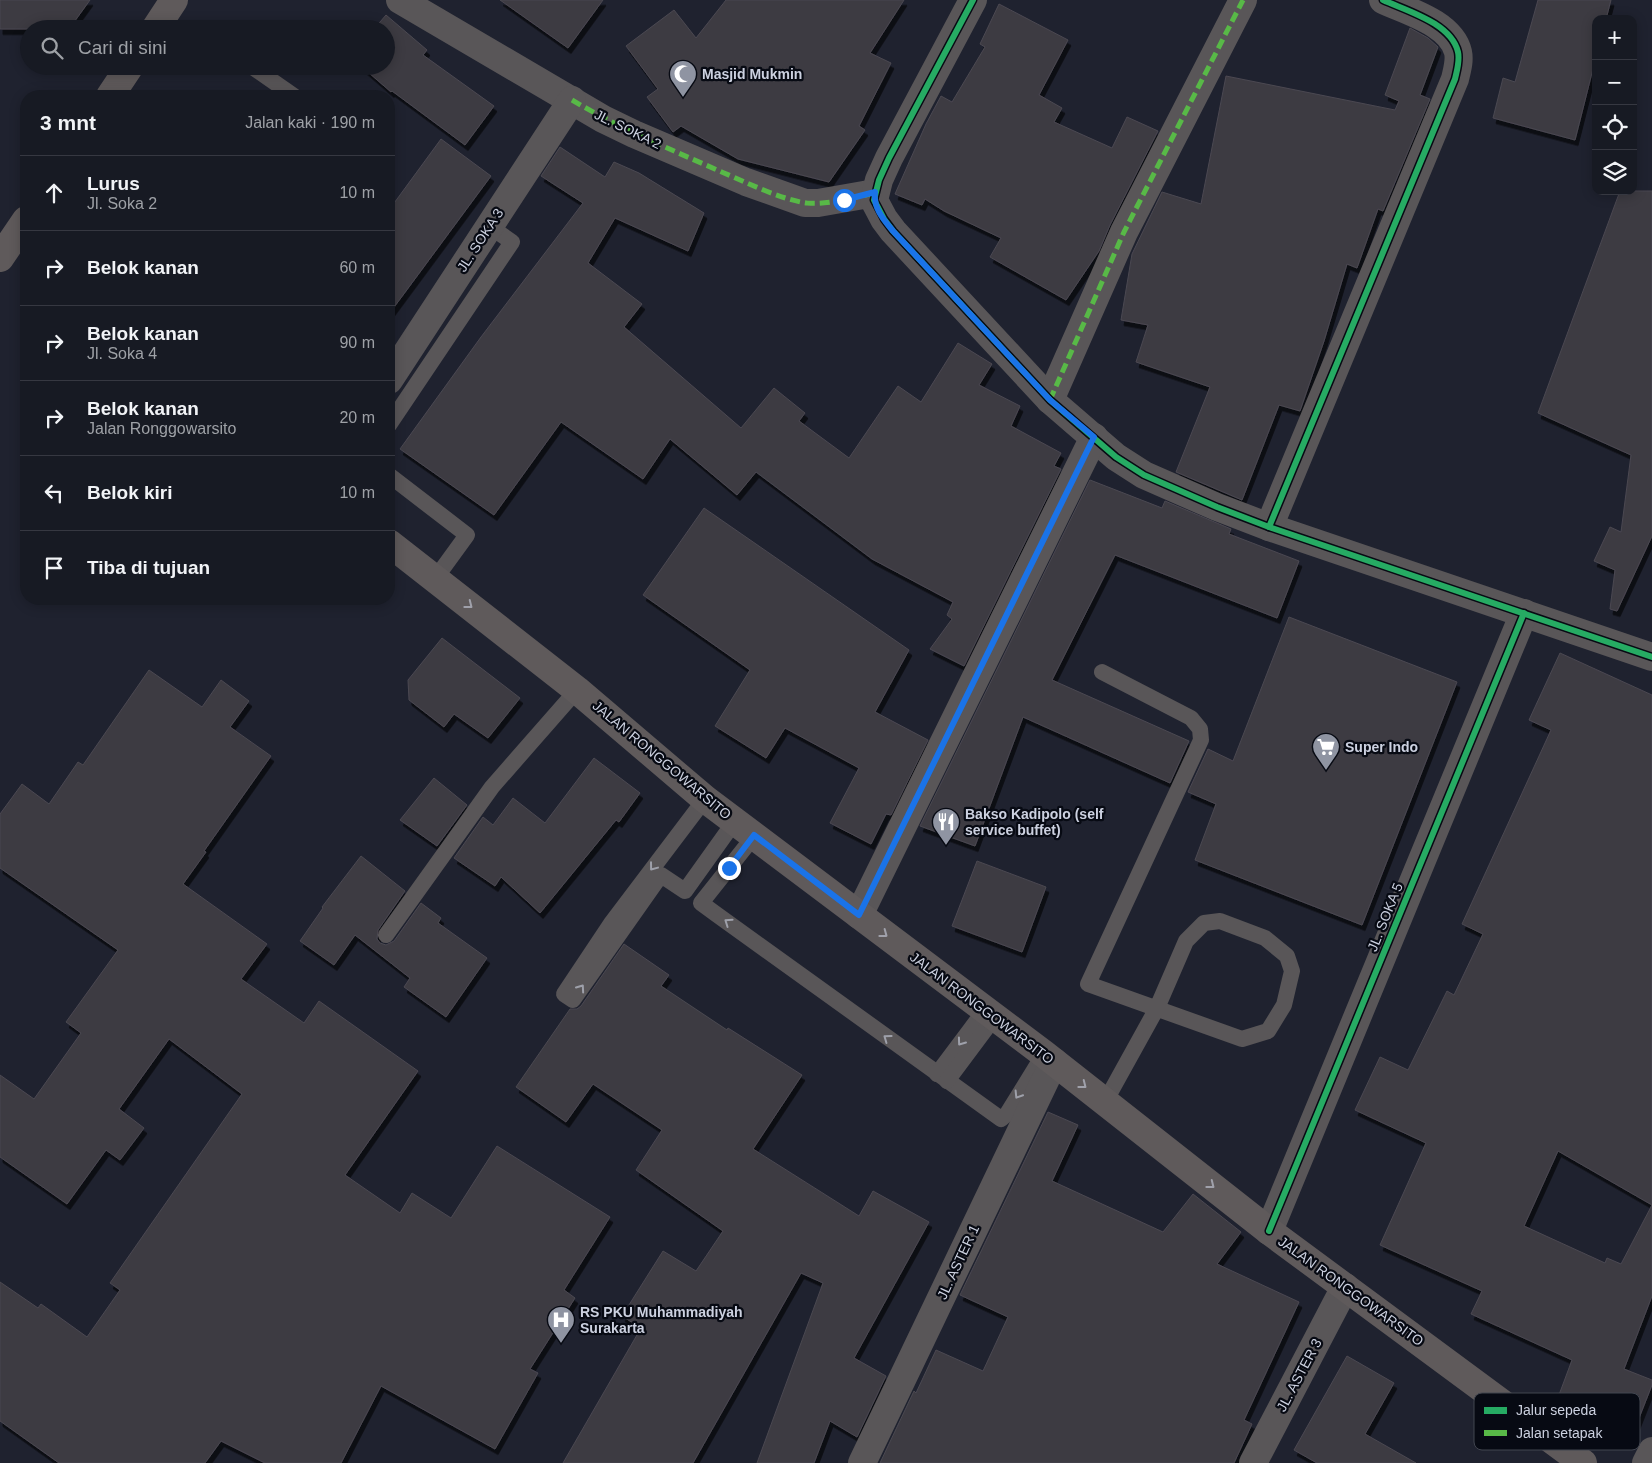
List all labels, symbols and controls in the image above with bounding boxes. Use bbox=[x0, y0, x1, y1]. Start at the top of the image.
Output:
map controls bbox=[1592, 15, 1637, 195]
button: + bbox=[1592, 15, 1637, 60]
search box bbox=[20, 20, 395, 75]
icon: search bbox=[38, 34, 66, 62]
text: Cari di sini bbox=[78, 37, 167, 58]
mosque icon: Masjid Mukmin bbox=[668, 59, 698, 98]
button: − bbox=[1592, 60, 1637, 105]
place label: Masjid Mukmin bbox=[702, 66, 802, 82]
button: locate bbox=[1592, 105, 1637, 150]
street label: JL. SOKA 2 bbox=[592, 106, 664, 152]
text: 3 mnt bbox=[40, 111, 96, 134]
text: Jalan kaki · 190 m bbox=[245, 114, 375, 131]
button: layers bbox=[1592, 150, 1637, 195]
text: Lurus bbox=[87, 173, 140, 194]
icon: ahead bbox=[40, 179, 68, 207]
text: 10 m bbox=[339, 184, 375, 201]
route start bbox=[833, 189, 856, 212]
text: Jl. Soka 2 bbox=[87, 195, 157, 212]
street label: JL. SOKA 3 bbox=[454, 205, 507, 275]
icon: right bbox=[40, 254, 68, 282]
text: Belok kanan bbox=[87, 257, 199, 278]
text: 60 m bbox=[339, 259, 375, 276]
text: Belok kanan bbox=[87, 323, 199, 344]
icon: right bbox=[40, 329, 68, 357]
text: 90 m bbox=[339, 334, 375, 351]
text: Jl. Soka 4 bbox=[87, 345, 157, 362]
text: Belok kanan bbox=[87, 398, 199, 419]
icon: right bbox=[40, 404, 68, 432]
text: 20 m bbox=[339, 409, 375, 426]
text: Jalan Ronggowarsito bbox=[87, 420, 236, 437]
icon: left bbox=[40, 479, 68, 507]
text: Belok kiri bbox=[87, 482, 173, 503]
text: 10 m bbox=[339, 484, 375, 501]
icon: arrive bbox=[40, 554, 68, 582]
text: Tiba di tujuan bbox=[87, 557, 210, 578]
one-way arrow bbox=[463, 600, 472, 608]
street label: JALAN RONGGOWARSITO bbox=[590, 697, 735, 823]
supermarket icon: Super Indo bbox=[1311, 732, 1341, 771]
place label: Super Indo bbox=[1345, 739, 1418, 755]
place label: Bakso Kadipolo (self service buffet) bbox=[965, 806, 1104, 838]
restaurant icon: Bakso Kadipolo (self service buffet) bbox=[931, 807, 961, 846]
route end bbox=[718, 857, 741, 880]
one-way arrow bbox=[650, 861, 659, 871]
street label: JL. SOKA 5 bbox=[1364, 880, 1406, 954]
one-way arrow bbox=[724, 919, 734, 928]
one-way arrow bbox=[878, 928, 888, 937]
street label: JALAN RONGGOWARSITO bbox=[907, 949, 1057, 1067]
one-way arrow bbox=[575, 985, 584, 994]
one-way arrow bbox=[883, 1035, 893, 1044]
one-way arrow bbox=[958, 1036, 967, 1046]
one-way arrow bbox=[1077, 1080, 1086, 1088]
one-way arrow bbox=[1015, 1090, 1025, 1099]
one-way arrow bbox=[1205, 1180, 1214, 1188]
street label: JL. ASTER 1 bbox=[934, 1222, 982, 1302]
street label: JALAN RONGGOWARSITO bbox=[1275, 1233, 1427, 1349]
place label: RS PKU Muhammadiyah Surakarta bbox=[580, 1304, 743, 1336]
hospital icon: RS PKU Muhammadiyah Surakarta bbox=[546, 1305, 576, 1344]
street label: JL. ASTER 3 bbox=[1273, 1336, 1325, 1414]
legend bbox=[1474, 1393, 1640, 1450]
text: Jalur sepeda bbox=[1516, 1402, 1596, 1418]
text: Jalan setapak bbox=[1516, 1425, 1603, 1441]

